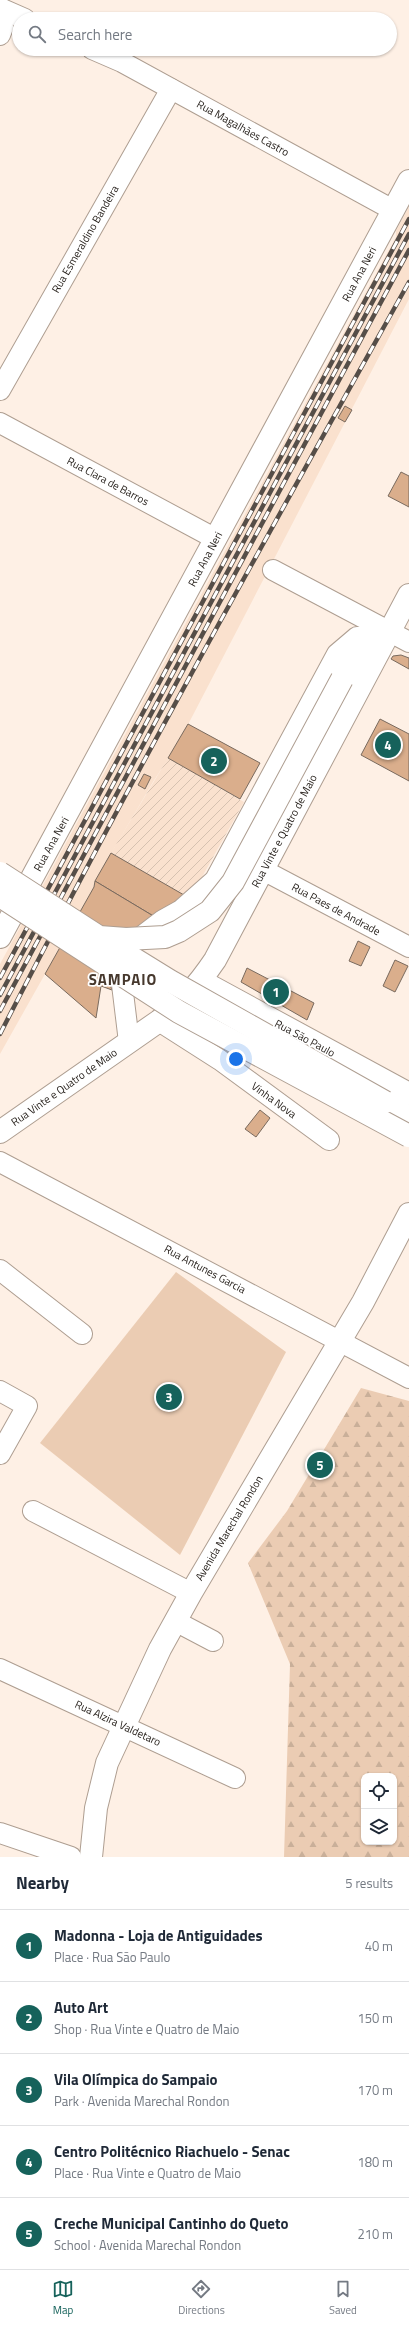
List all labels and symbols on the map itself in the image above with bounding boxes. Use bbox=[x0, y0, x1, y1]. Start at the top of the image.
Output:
street label: Rua Magalhães Castro bbox=[194, 96, 292, 160]
street label: Rua Esmeraldino Bandeira bbox=[48, 182, 123, 296]
street label: Rua Ana Neri bbox=[338, 244, 380, 304]
street label: Rua Clara de Barros bbox=[64, 453, 152, 509]
street label: Rua Ana Neri bbox=[184, 529, 226, 589]
pin: 4 bbox=[375, 730, 401, 760]
pin: 2 bbox=[201, 746, 227, 776]
street label: Rua Vinte e Quatro de Maio bbox=[247, 771, 321, 890]
street label: Rua Ana Neri bbox=[29, 814, 73, 874]
street label: Rua Paes de Andrade bbox=[289, 879, 384, 939]
district label: SAMPAIO bbox=[89, 968, 157, 991]
pin: 1 bbox=[263, 977, 289, 1007]
street label: Rua São Paulo bbox=[272, 1015, 338, 1061]
street label: Rua Vinte e Quatro de Maio bbox=[8, 1044, 120, 1130]
your location bbox=[226, 1049, 246, 1069]
street label: Vinha Nova bbox=[248, 1078, 300, 1122]
street label: Rua Antunes Garcia bbox=[161, 1241, 249, 1297]
pin: 3 bbox=[156, 1382, 182, 1412]
pin: 5 bbox=[307, 1450, 333, 1480]
street label: Avenida Marechal Rondon bbox=[191, 1472, 267, 1584]
street label: Rua Alzira Valdetaro bbox=[72, 1696, 164, 1750]

